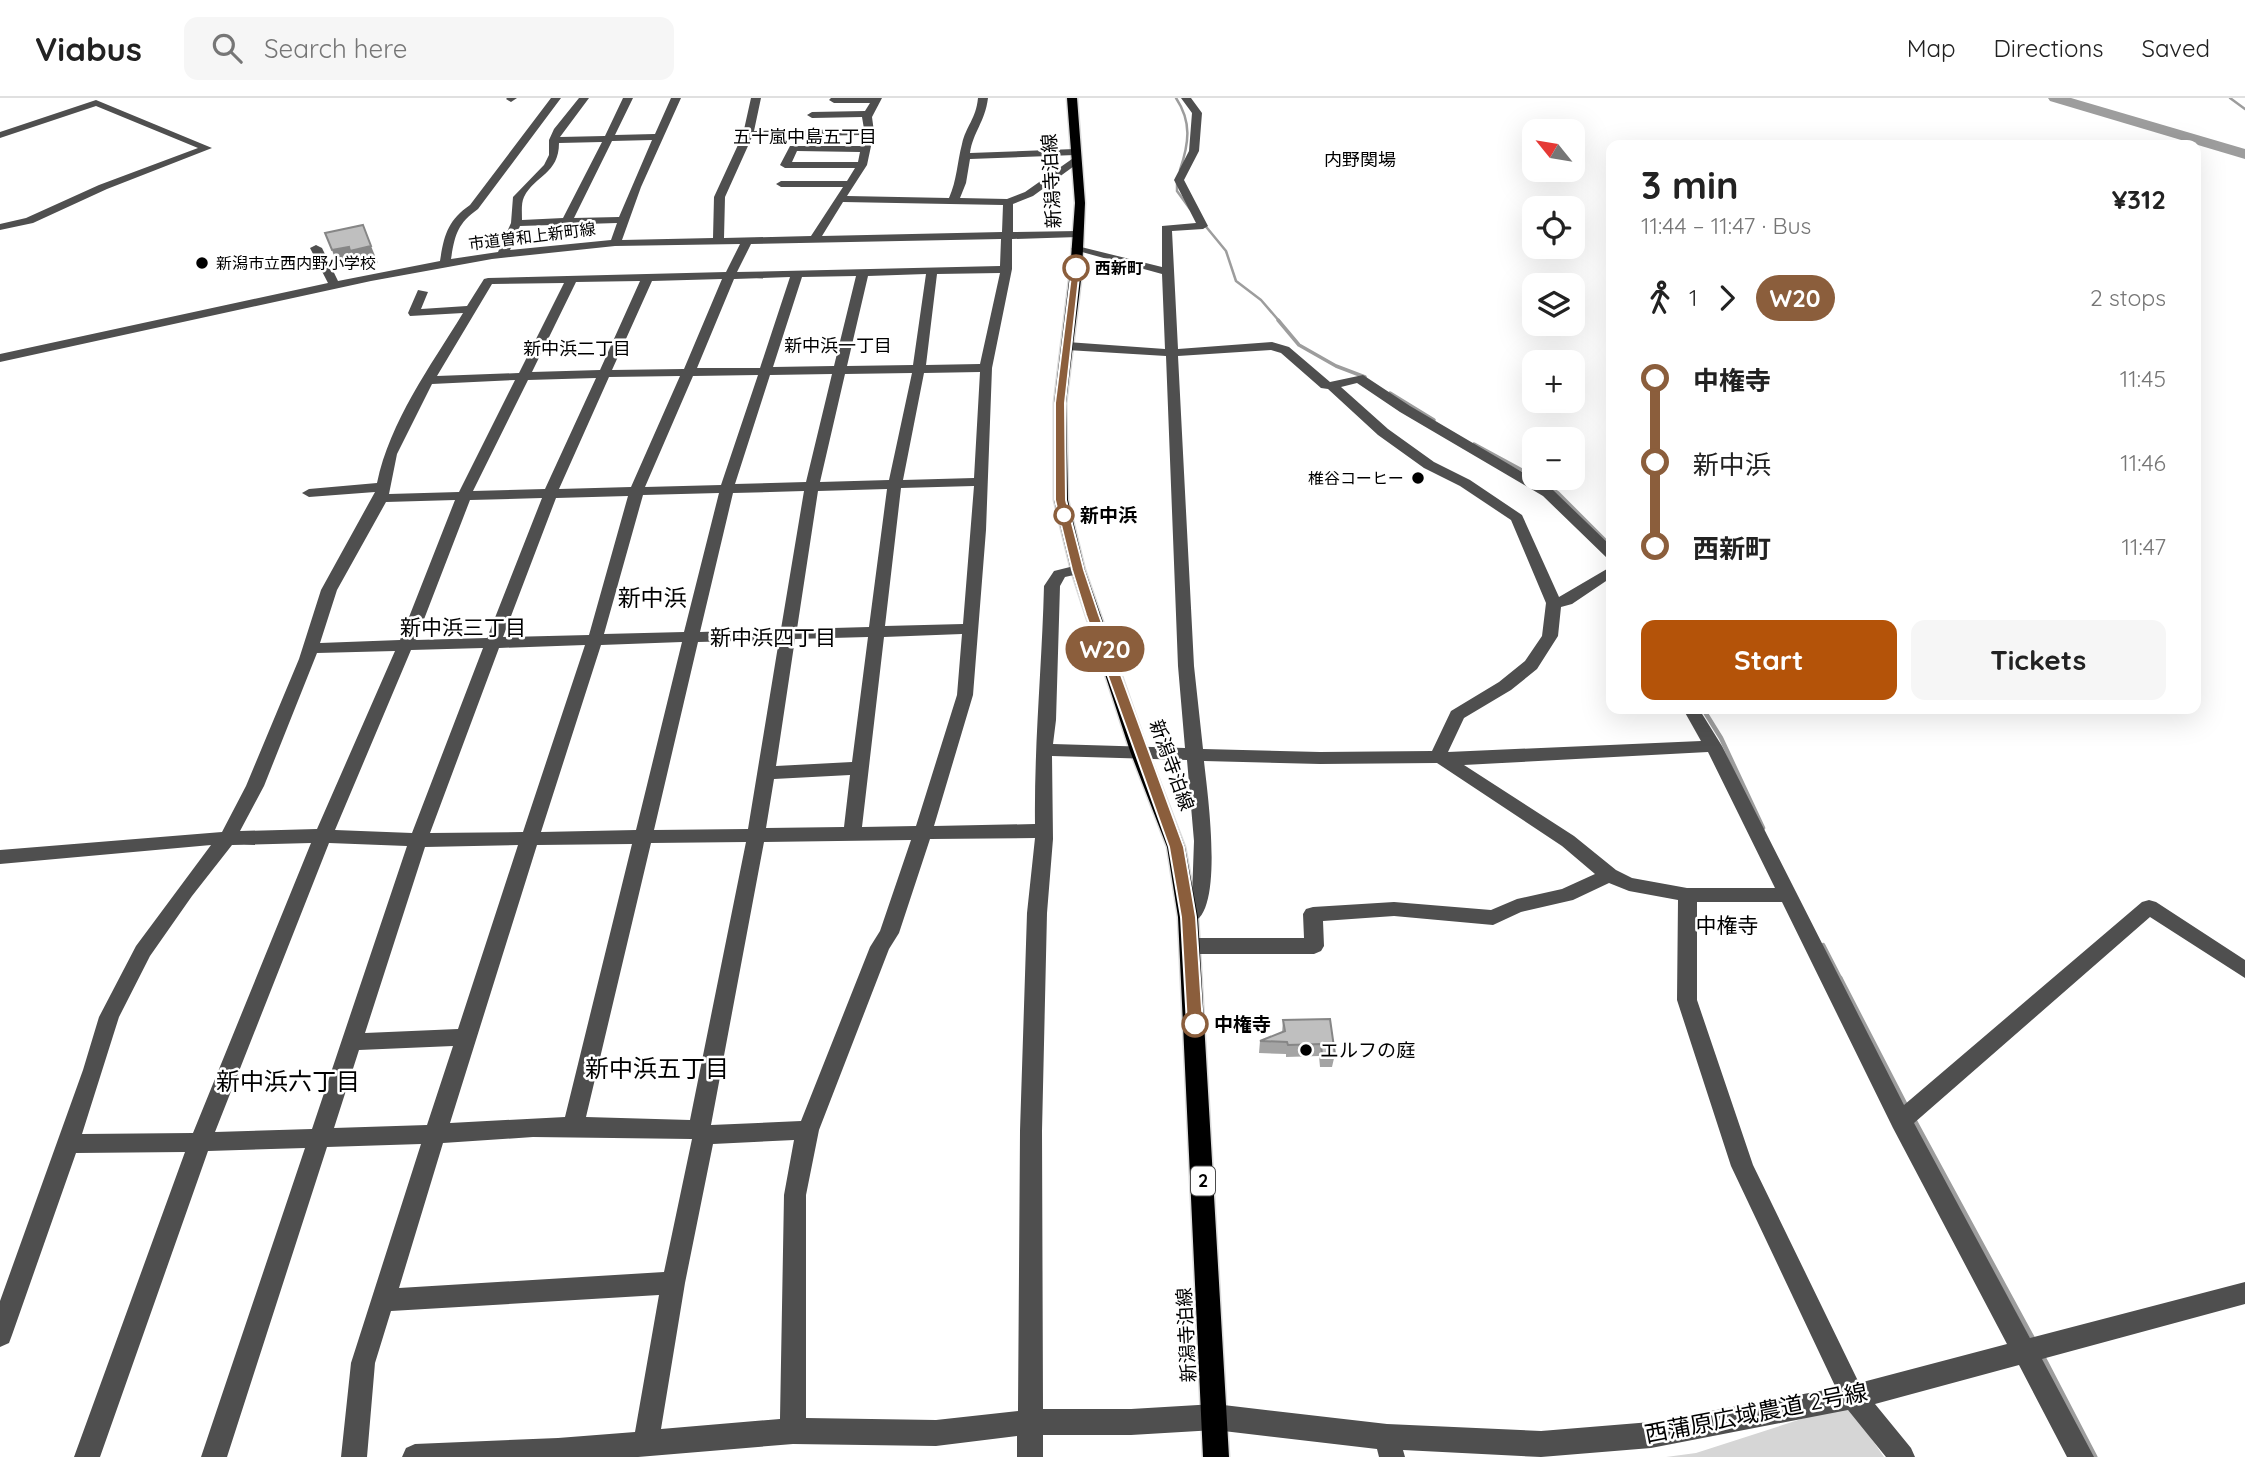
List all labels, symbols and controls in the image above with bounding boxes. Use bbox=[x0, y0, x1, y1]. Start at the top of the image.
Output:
search box bbox=[184, 17, 674, 80]
text: Viabus bbox=[35, 28, 142, 69]
icon: search bbox=[208, 29, 246, 67]
text: Search here bbox=[264, 32, 407, 65]
text: Map bbox=[1907, 33, 1956, 63]
text: Directions bbox=[1994, 33, 2104, 63]
text: Saved bbox=[2142, 33, 2210, 63]
north arrow bbox=[1522, 119, 1586, 182]
map controls bbox=[1522, 119, 1585, 490]
district label: 五十嵐中島五丁目 bbox=[733, 125, 877, 148]
street label: 新潟寺泊線 bbox=[1037, 133, 1065, 229]
district label: 内野関場 bbox=[1324, 148, 1396, 171]
text: 3 min bbox=[1641, 161, 1739, 209]
text: ¥312 bbox=[2112, 183, 2166, 216]
button: locate bbox=[1522, 196, 1585, 259]
text: 11:44 – 11:47 · Bus bbox=[1641, 211, 1811, 240]
street label: 市道曽和上新町線 bbox=[467, 218, 597, 254]
place label: 新潟市立西内野小学校 bbox=[216, 253, 376, 273]
marker: 新潟市立西内野小学校 bbox=[194, 255, 210, 271]
marker: 西新町 bbox=[1063, 255, 1089, 281]
place label: 西新町 bbox=[1095, 258, 1143, 278]
button: layers bbox=[1522, 273, 1585, 336]
icon: walk bbox=[1641, 279, 1679, 317]
icon: forward bbox=[1708, 279, 1746, 317]
text: 1 bbox=[1689, 283, 1698, 312]
text: W20 bbox=[1770, 283, 1821, 313]
text: 2 stops bbox=[2090, 283, 2166, 312]
district label: 新中浜一丁目 bbox=[784, 334, 892, 357]
district label: 新中浜二丁目 bbox=[523, 337, 631, 360]
button: + bbox=[1522, 350, 1585, 413]
text: 中権寺 bbox=[1693, 364, 1771, 397]
text: 11:45 bbox=[2120, 364, 2166, 393]
button: − bbox=[1522, 427, 1585, 490]
text: 新中浜 bbox=[1693, 448, 1771, 481]
text: 11:46 bbox=[2120, 448, 2166, 477]
place label: 椎谷コーヒー bbox=[1308, 468, 1404, 488]
marker: 椎谷コーヒー bbox=[1410, 470, 1426, 486]
place label: 新中浜 bbox=[1080, 503, 1137, 527]
marker: 新中浜 bbox=[1054, 505, 1074, 525]
text: 西新町 bbox=[1693, 532, 1771, 565]
text: 11:47 bbox=[2121, 532, 2166, 561]
district label: 新中浜 bbox=[618, 583, 687, 612]
district label: 新中浜三丁目 bbox=[400, 614, 526, 640]
button: Start bbox=[1641, 620, 1897, 700]
button: Tickets bbox=[1911, 620, 2166, 700]
district label: 新中浜四丁目 bbox=[710, 624, 836, 650]
line badge: W20 bbox=[1065, 626, 1145, 672]
text: W20 bbox=[1079, 634, 1131, 664]
street label: 新潟寺泊線 bbox=[1144, 716, 1200, 814]
district label: 中権寺 bbox=[1696, 912, 1759, 938]
marker: 中権寺 bbox=[1182, 1011, 1208, 1037]
place label: 中権寺 bbox=[1214, 1012, 1271, 1036]
place label: エルフの庭 bbox=[1320, 1038, 1415, 1062]
marker: エルフの庭 bbox=[1298, 1042, 1314, 1058]
district label: 新中浜五丁目 bbox=[585, 1053, 729, 1083]
district label: 新中浜六丁目 bbox=[216, 1066, 360, 1096]
road number: 2 bbox=[1191, 1166, 1215, 1196]
street label: 新潟寺泊線 bbox=[1172, 1287, 1200, 1383]
street label: 西蒲原広域農道 2号線 bbox=[1642, 1377, 1870, 1448]

